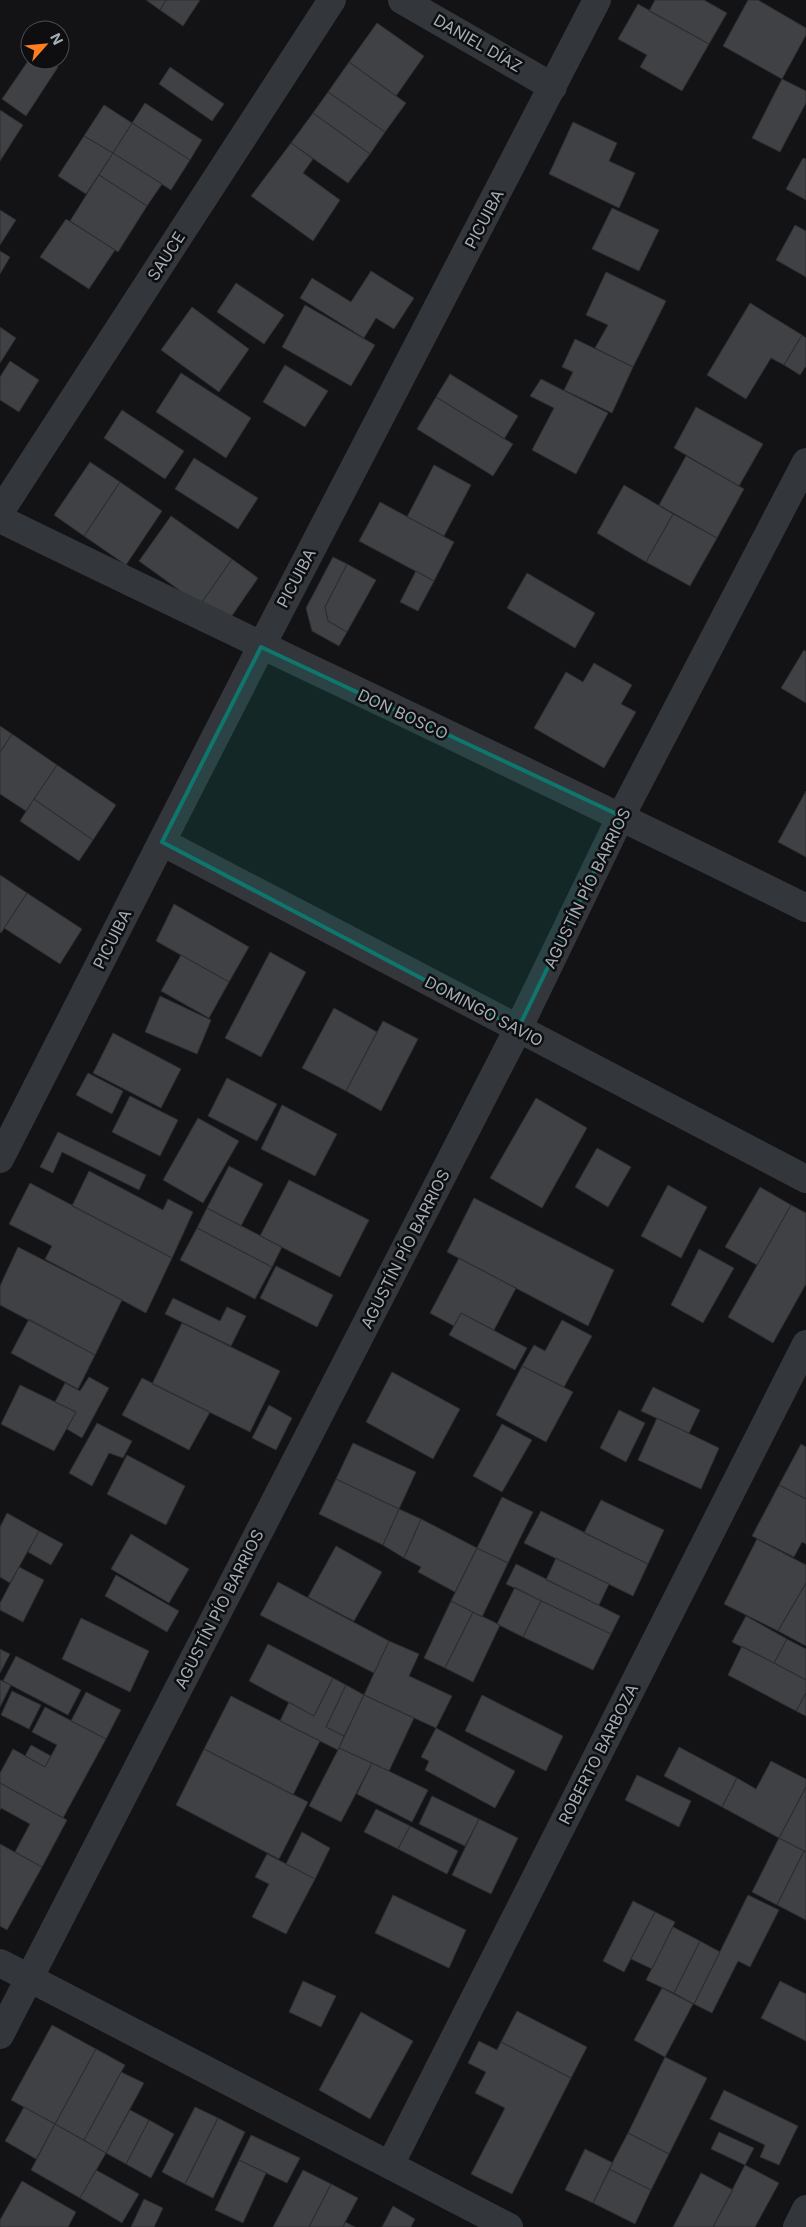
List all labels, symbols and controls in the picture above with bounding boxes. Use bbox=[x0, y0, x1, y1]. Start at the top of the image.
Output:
street label: DANIEL DÍAZ bbox=[430, 10, 526, 76]
north arrow bbox=[20, 20, 70, 70]
text: N bbox=[47, 30, 67, 47]
street label: PICUIBA bbox=[460, 186, 508, 252]
street label: SAUCE bbox=[143, 228, 189, 284]
street label: PICUIBA bbox=[272, 545, 320, 611]
street label: DON BOSCO bbox=[355, 684, 451, 744]
street label: AGUSTÍN PÍO BARRIOS bbox=[539, 805, 635, 971]
street label: PICUIBA bbox=[89, 906, 135, 972]
street label: DOMINGO SAVIO bbox=[421, 971, 547, 1051]
street label: AGUSTÍN PÍO BARRIOS bbox=[356, 1166, 454, 1332]
street label: AGUSTÍN PÍO BARRIOS bbox=[170, 1526, 268, 1692]
street label: ROBERTO BARBOZA bbox=[554, 1680, 642, 1828]

